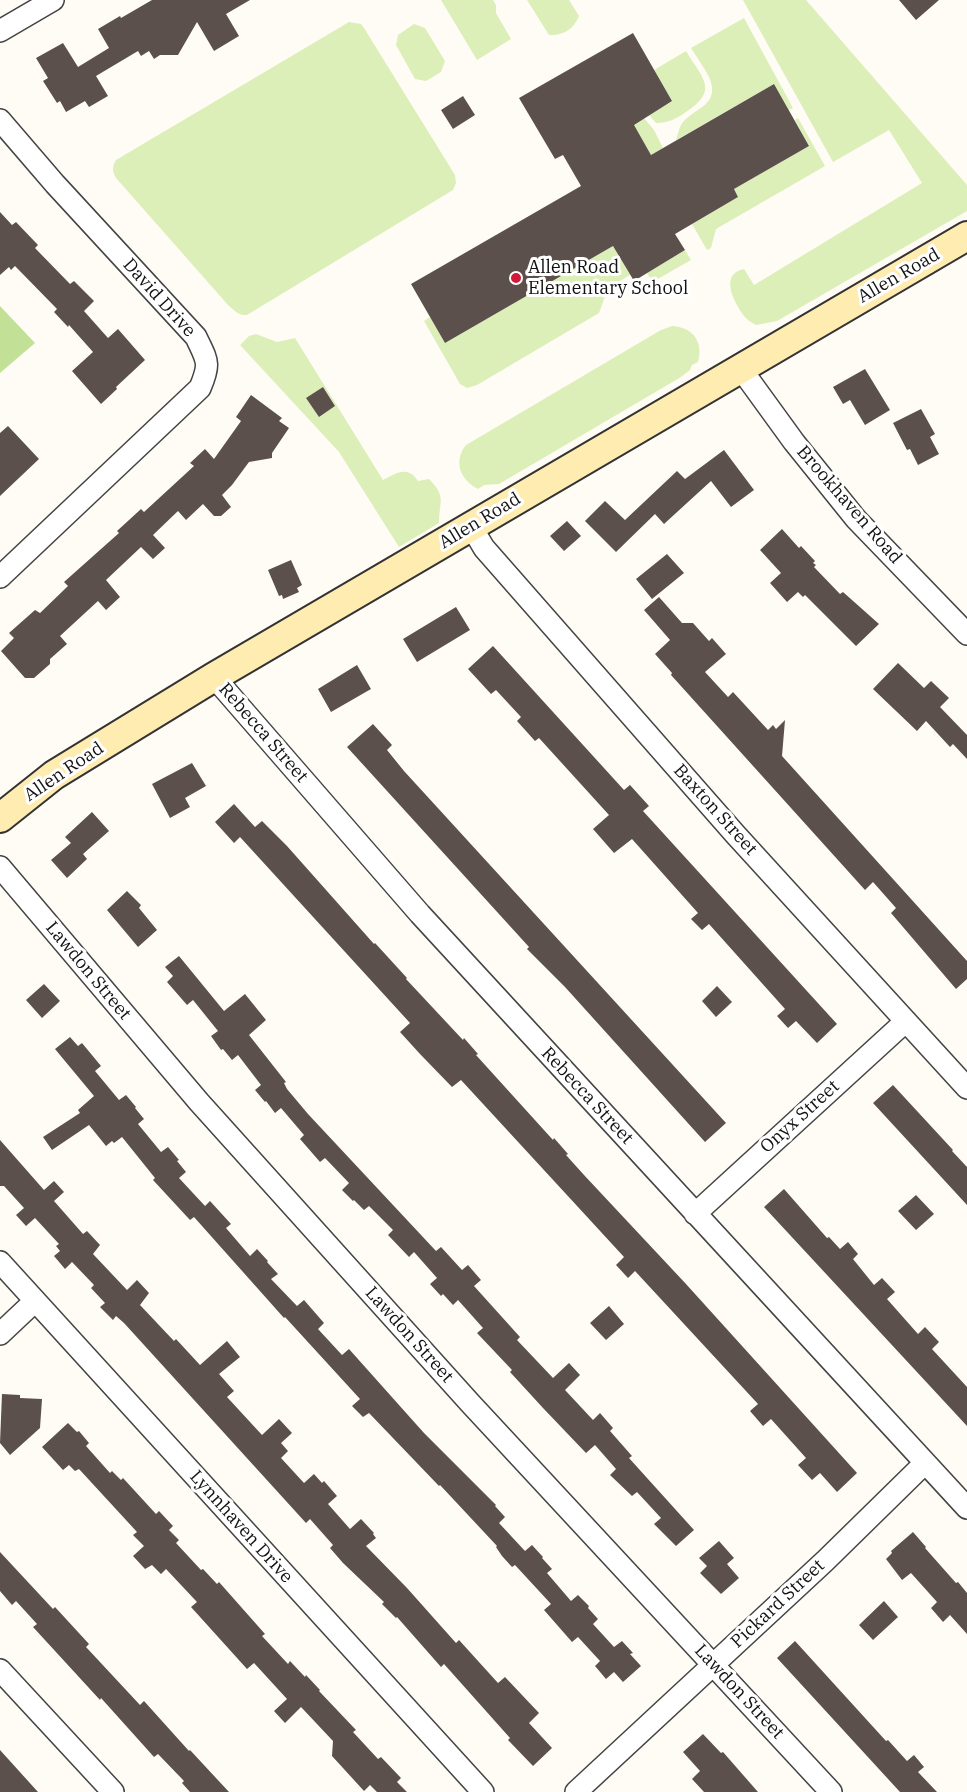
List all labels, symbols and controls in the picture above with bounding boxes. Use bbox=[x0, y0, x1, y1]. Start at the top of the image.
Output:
street label: Allen Road bbox=[854, 244, 944, 308]
street label: David Drive bbox=[118, 254, 200, 342]
place label: Allen Road Elementary School bbox=[528, 257, 688, 300]
marker: Allen Road Elementary School bbox=[509, 271, 523, 285]
street label: Brookhaven Road bbox=[792, 441, 906, 569]
street label: Allen Road bbox=[435, 488, 525, 554]
street label: Rebecca Street bbox=[214, 679, 312, 787]
street label: Allen Road bbox=[20, 738, 108, 806]
street label: Baxton Street bbox=[669, 760, 761, 860]
street label: Lawdon Street bbox=[41, 917, 135, 1025]
street label: Rebecca Street bbox=[536, 1043, 638, 1149]
street label: Onyx Street bbox=[756, 1076, 844, 1158]
street label: Lawdon Street bbox=[360, 1283, 458, 1387]
street label: Lynnhaven Drive bbox=[185, 1466, 297, 1588]
street label: Pickard Street bbox=[727, 1555, 829, 1653]
street label: Lawdon Street bbox=[690, 1640, 788, 1744]

